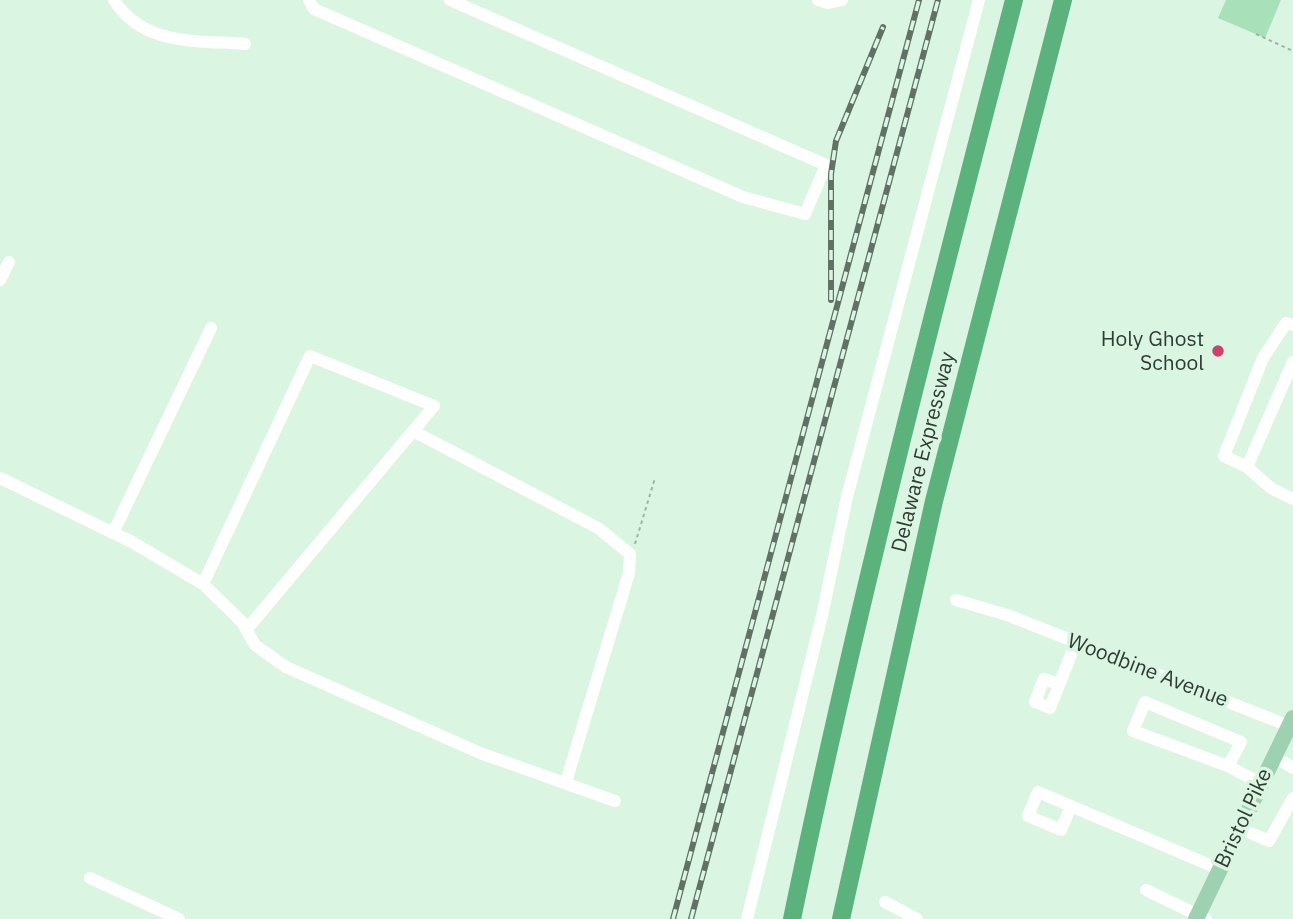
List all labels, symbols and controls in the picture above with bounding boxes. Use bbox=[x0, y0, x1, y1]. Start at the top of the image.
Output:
place label: Holy Ghost School bbox=[1101, 324, 1204, 376]
marker: Holy Ghost School bbox=[1210, 343, 1226, 359]
street label: Delaware Expressway bbox=[884, 348, 961, 555]
street label: Woodbine Avenue bbox=[1064, 626, 1233, 713]
street label: Bristol Pike bbox=[1207, 763, 1277, 872]

